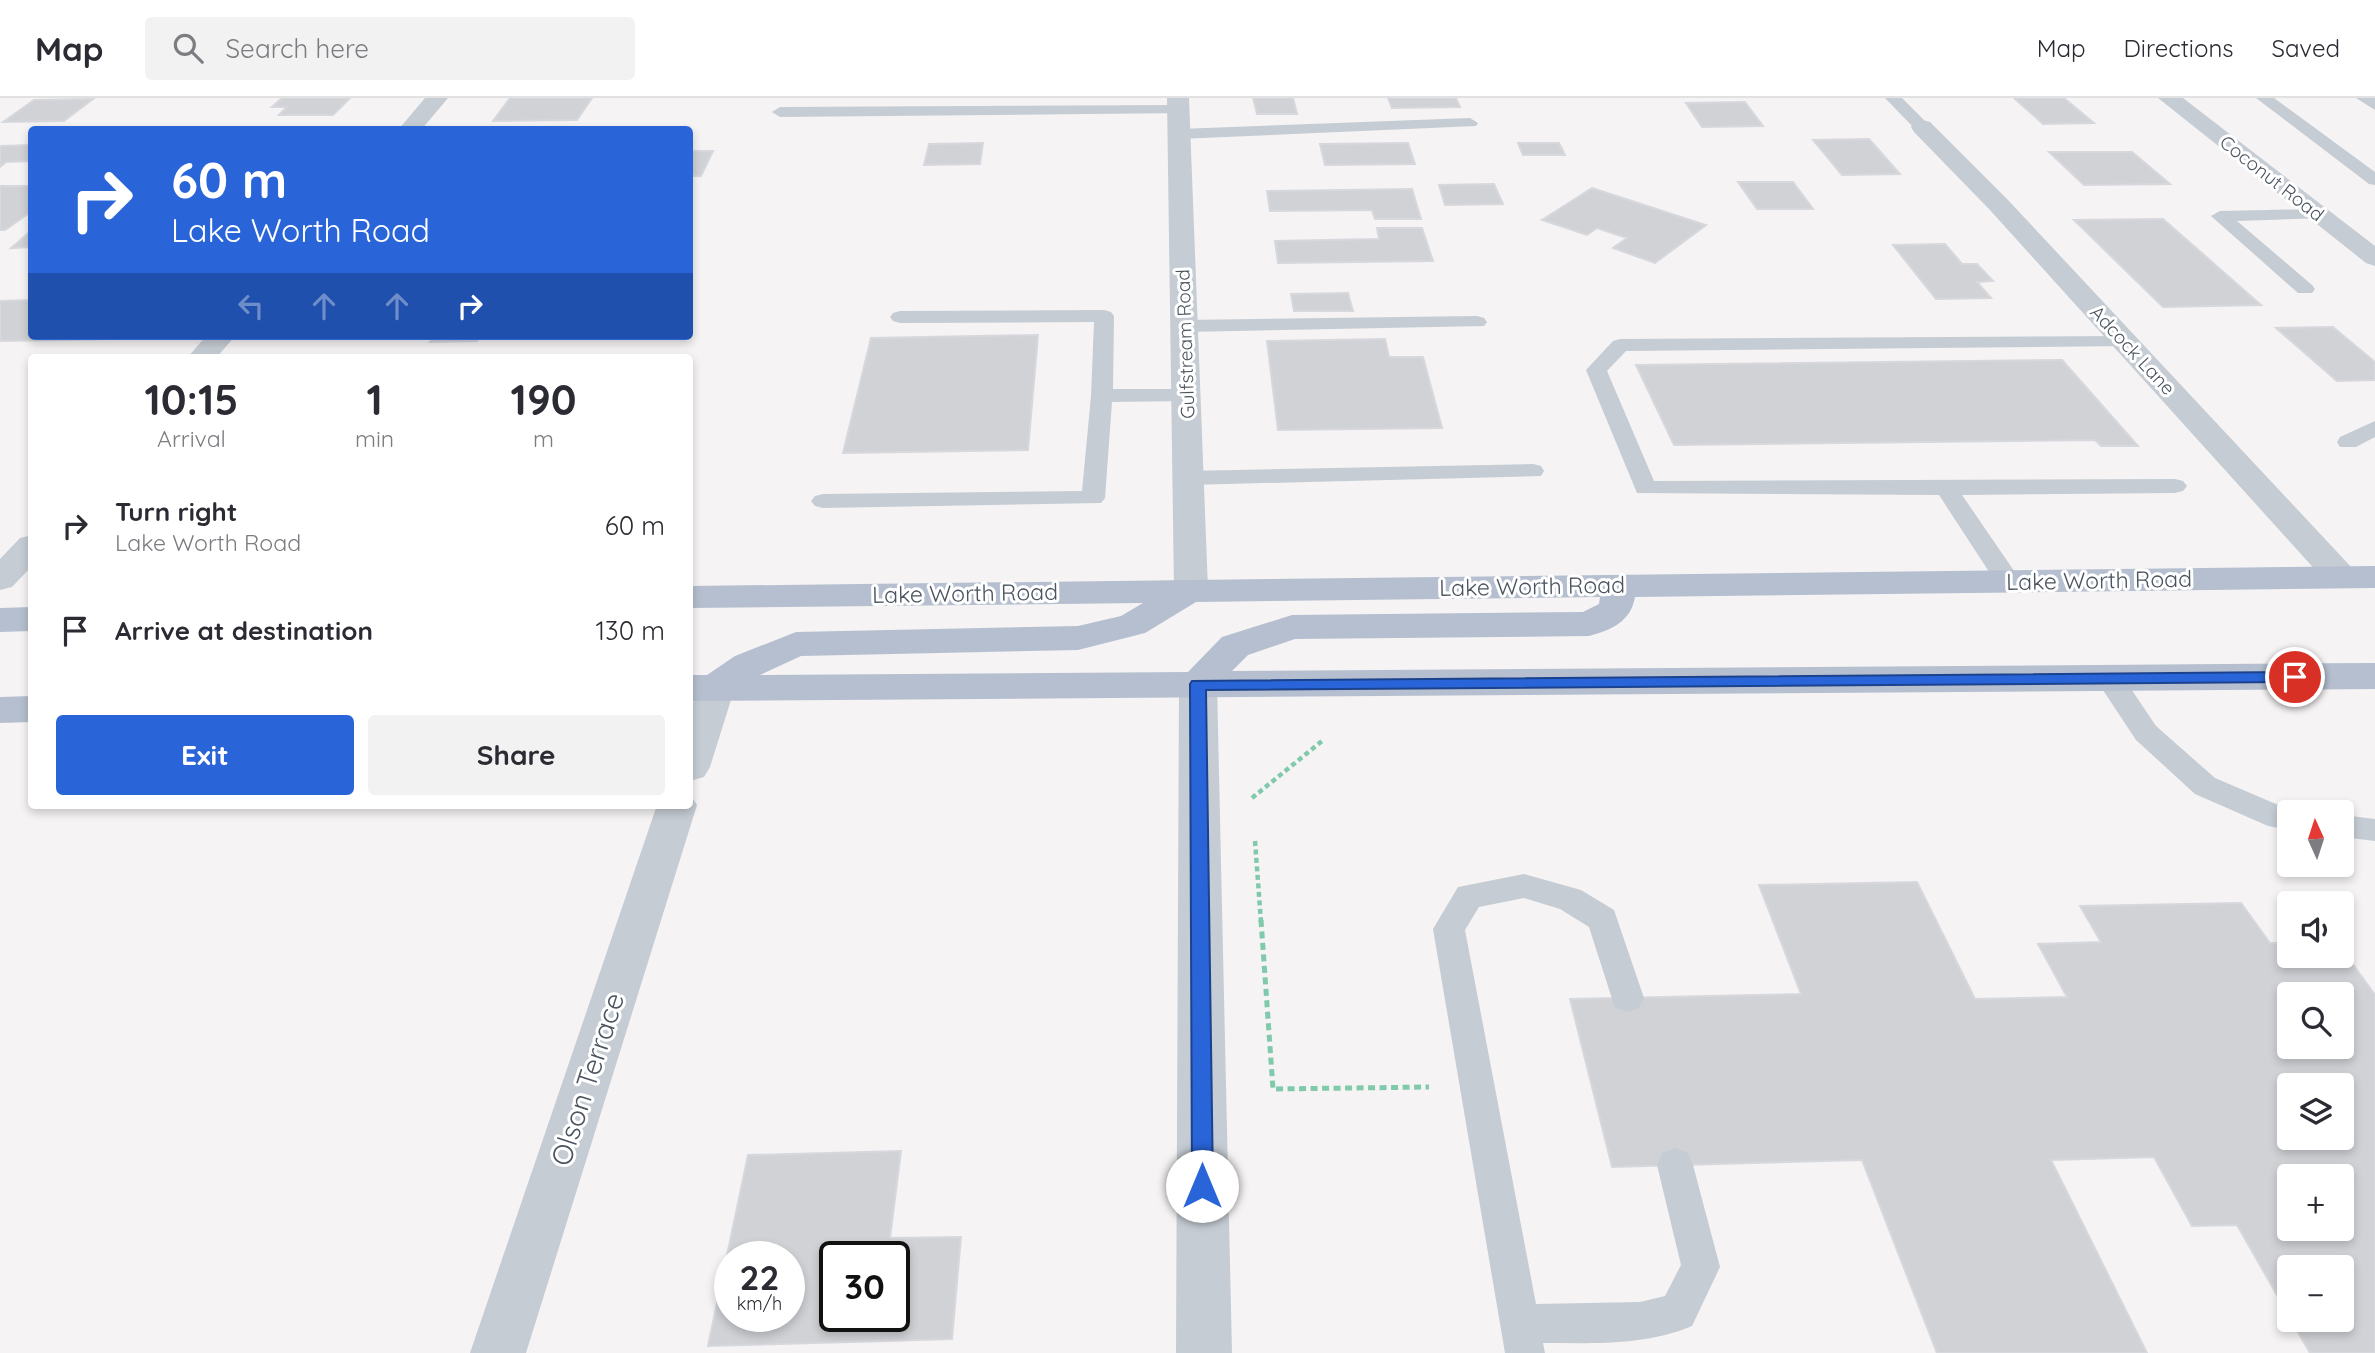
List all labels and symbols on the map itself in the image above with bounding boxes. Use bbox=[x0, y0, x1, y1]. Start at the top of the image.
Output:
street label: Coconut Road bbox=[2215, 130, 2329, 226]
street label: Gulfstream Road bbox=[1170, 269, 1200, 419]
street label: Adcock Lane bbox=[2085, 300, 2181, 400]
street label: Lake Worth Road bbox=[2006, 564, 2192, 596]
street label: Lake Worth Road bbox=[1439, 570, 1625, 602]
street label: Lake Worth Road bbox=[872, 577, 1058, 609]
pin bbox=[2265, 647, 2325, 707]
north arrow bbox=[2277, 800, 2354, 877]
street label: Olson Terrace bbox=[543, 988, 631, 1170]
position arrow bbox=[1165, 1149, 1239, 1223]
speed limit sign: 30 bbox=[819, 1241, 910, 1332]

